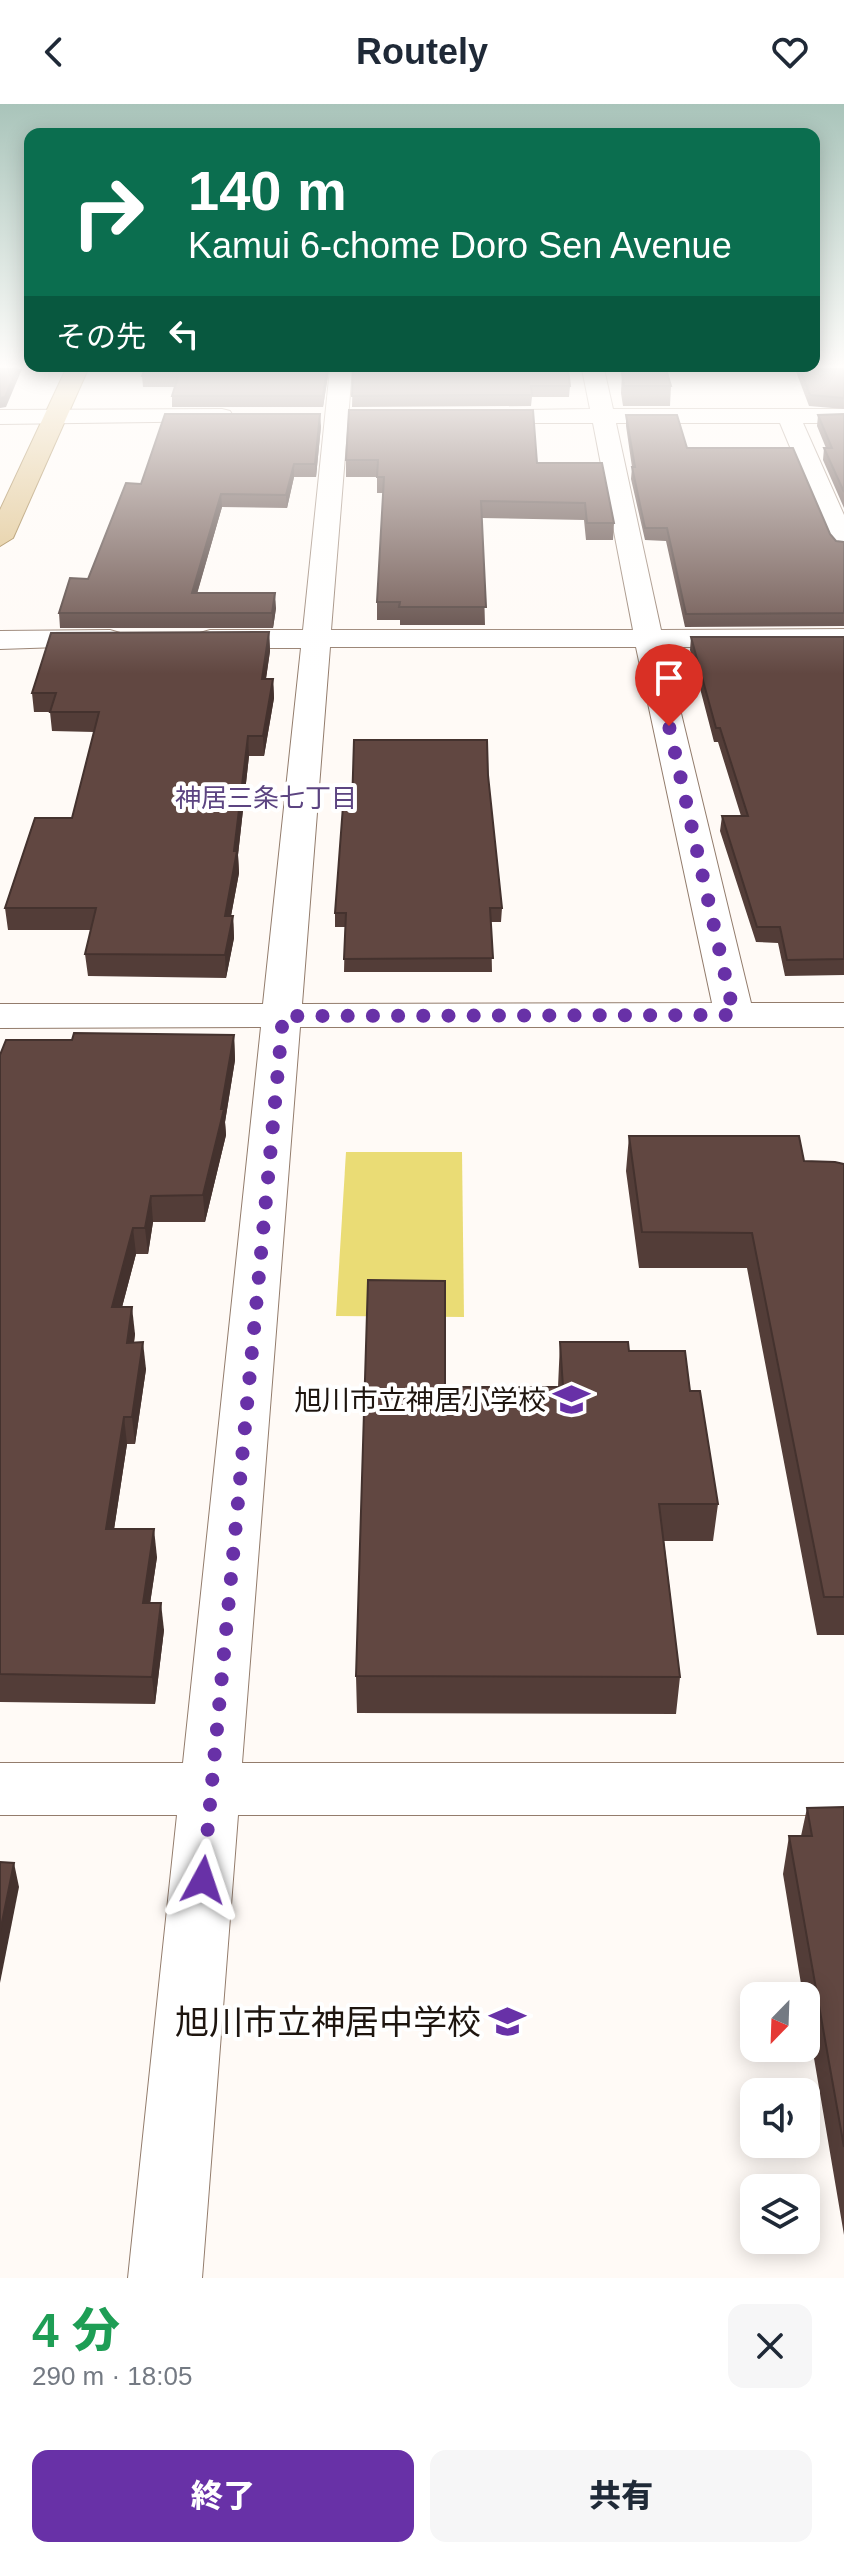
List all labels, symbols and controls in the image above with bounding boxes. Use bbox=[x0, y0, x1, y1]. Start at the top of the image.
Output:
icon: back bbox=[32, 30, 76, 74]
icon: heart bbox=[768, 30, 812, 74]
text: Routely bbox=[356, 31, 488, 72]
text: 140 m bbox=[188, 159, 347, 222]
icon: right bbox=[56, 160, 160, 264]
text: Kamui 6-chome Doro Sen Avenue bbox=[188, 225, 732, 266]
icon: left bbox=[162, 312, 206, 356]
text: その先 bbox=[56, 320, 146, 353]
pin bbox=[635, 644, 703, 726]
icon: arrive bbox=[647, 656, 691, 700]
district label: 神居三条七丁目 bbox=[175, 783, 357, 813]
school or university icon: 旭川市立神居小学校 bbox=[553, 1381, 591, 1419]
place label: 旭川市立神居小学校 bbox=[294, 1385, 546, 1416]
position arrow bbox=[161, 1838, 245, 1922]
north arrow bbox=[740, 1982, 820, 2062]
map controls bbox=[740, 1982, 820, 2254]
place label: 旭川市立神居中学校 bbox=[175, 2003, 481, 2041]
school or university icon: 旭川市立神居中学校 bbox=[488, 2003, 526, 2041]
button: sound bbox=[740, 2078, 820, 2158]
button: layers bbox=[740, 2174, 820, 2254]
text: 4 分 bbox=[32, 2304, 120, 2357]
button: close bbox=[728, 2304, 812, 2388]
text: 290 m · 18:05 bbox=[32, 2361, 192, 2391]
button: 終了 bbox=[32, 2450, 414, 2542]
button: 共有 bbox=[430, 2450, 812, 2542]

